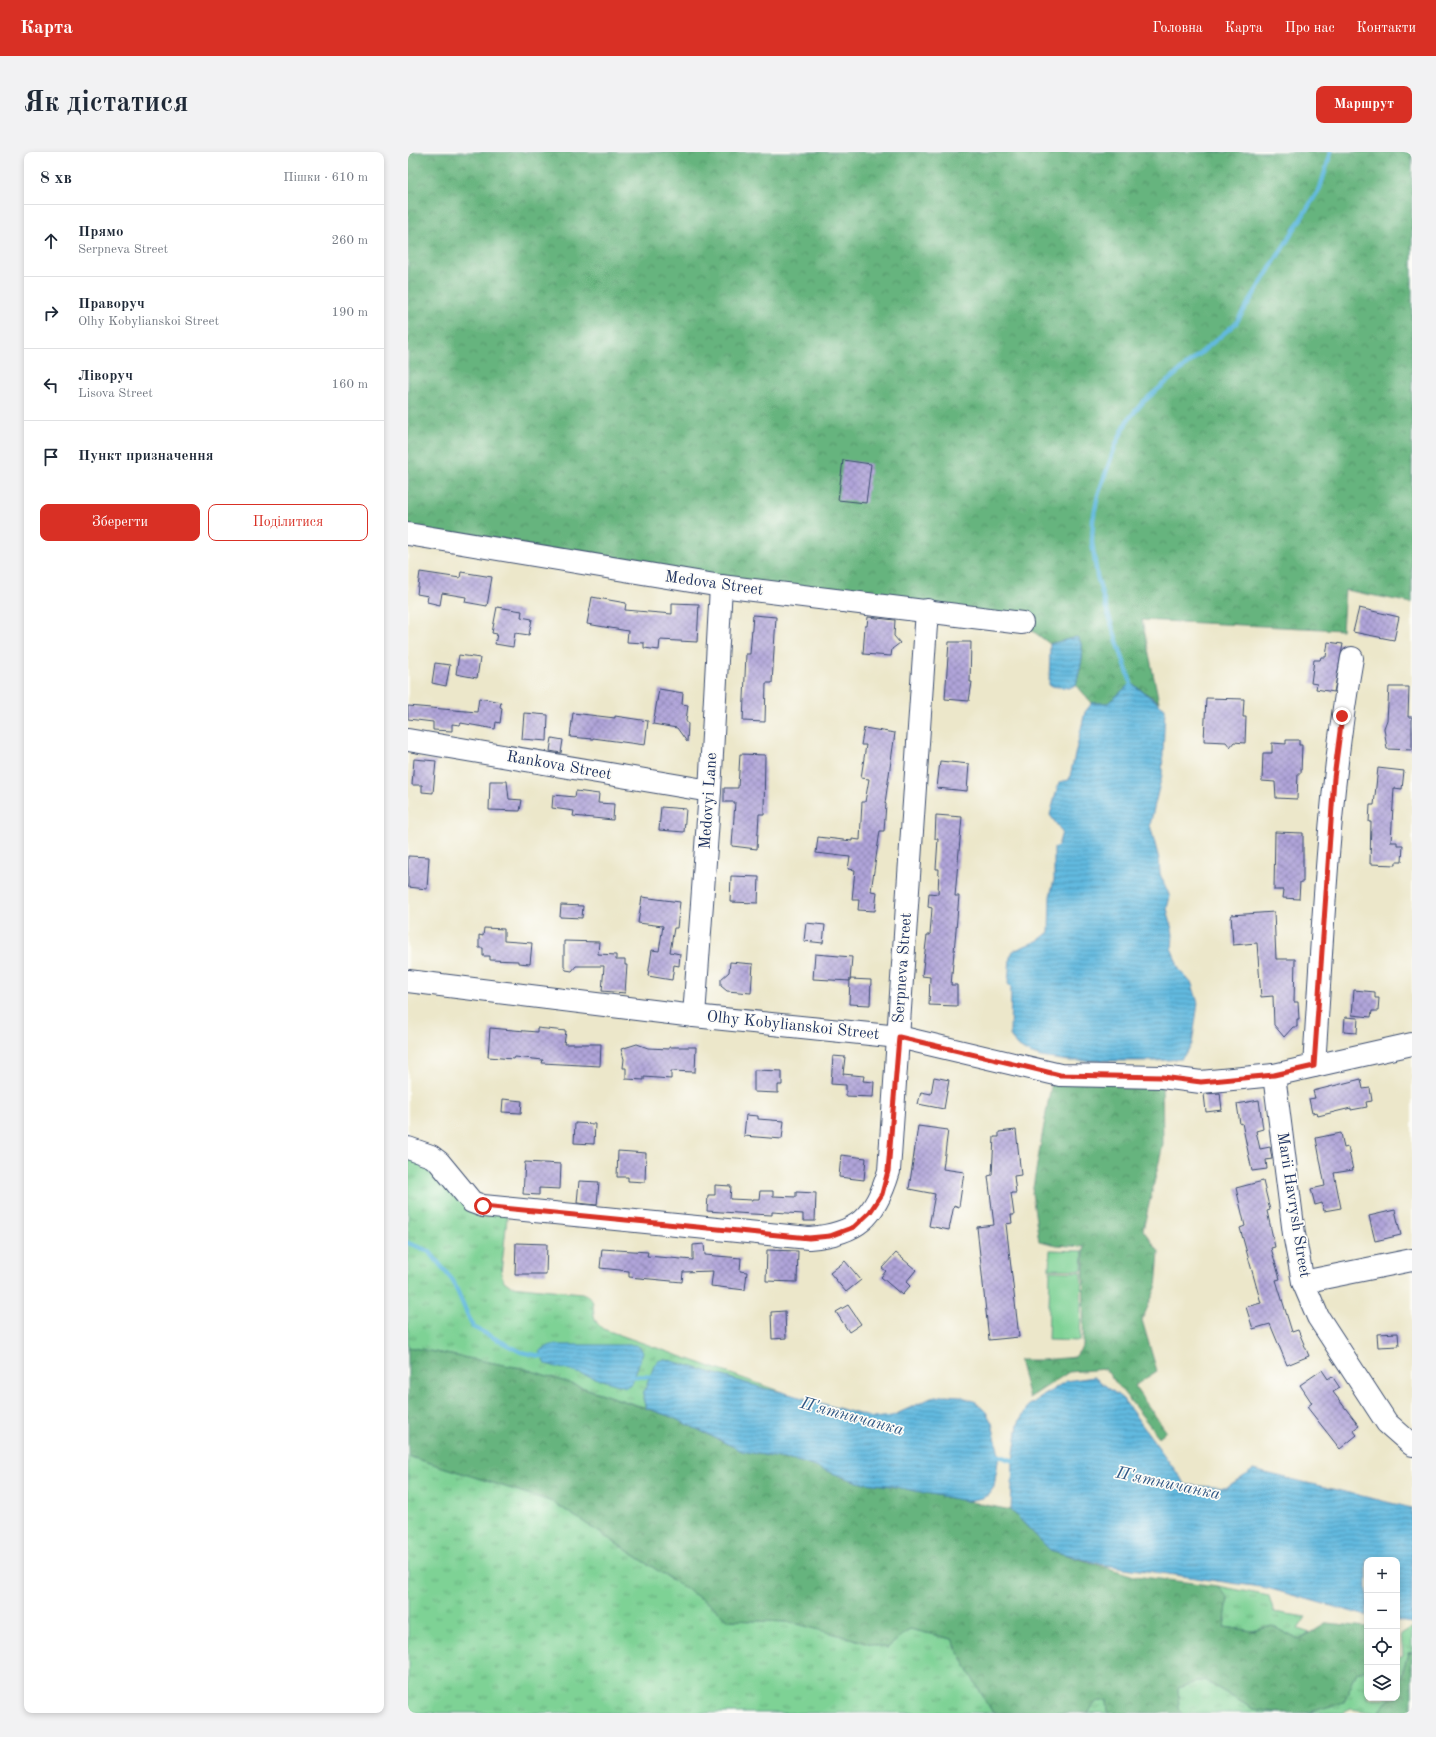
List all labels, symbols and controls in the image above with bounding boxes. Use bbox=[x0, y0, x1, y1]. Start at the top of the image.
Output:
text: Карта bbox=[20, 19, 73, 38]
text: Головна bbox=[1152, 21, 1203, 35]
text: Карта bbox=[1225, 21, 1263, 35]
text: Про нас bbox=[1285, 21, 1335, 35]
text: Контакти bbox=[1357, 21, 1416, 35]
button: Маршрут bbox=[1316, 86, 1412, 123]
text: Як дістатися bbox=[24, 90, 188, 118]
text: 8 хв bbox=[40, 170, 72, 187]
text: Пішки · 610 m bbox=[283, 171, 368, 184]
text: Прямо bbox=[78, 225, 124, 240]
icon: ahead bbox=[40, 230, 62, 252]
text: 260 m bbox=[331, 234, 368, 247]
text: Serpneva Street bbox=[78, 243, 168, 256]
text: Праворуч bbox=[78, 297, 145, 312]
icon: right bbox=[40, 302, 62, 324]
text: 190 m bbox=[331, 306, 368, 319]
text: Olhy Kobylianskoi Street bbox=[78, 315, 219, 328]
text: Ліворуч bbox=[78, 369, 133, 384]
icon: left bbox=[40, 374, 62, 396]
text: 160 m bbox=[331, 378, 368, 391]
text: Lisova Street bbox=[78, 387, 153, 400]
icon: arrive bbox=[40, 446, 62, 468]
text: Пункт призначення bbox=[78, 449, 214, 464]
button: Зберегти bbox=[40, 504, 200, 541]
button: Поділитися bbox=[208, 504, 368, 541]
street label: Medova Street bbox=[664, 569, 765, 599]
route end bbox=[1333, 707, 1351, 725]
street label: Rankova Street bbox=[505, 749, 613, 783]
street label: Medovyi Lane bbox=[698, 752, 720, 850]
street label: Serpneva Street bbox=[891, 912, 915, 1024]
street label: Olhy Kobylianskoi Street bbox=[706, 1009, 880, 1043]
street label: Marii Havrysh Street bbox=[1274, 1131, 1312, 1279]
route start bbox=[474, 1197, 492, 1215]
water label: П'ятничанка bbox=[798, 1395, 906, 1439]
water label: П'ятничанка bbox=[1113, 1464, 1222, 1503]
map controls bbox=[1364, 1557, 1400, 1701]
button: + bbox=[1364, 1557, 1400, 1593]
button: − bbox=[1364, 1593, 1400, 1629]
button: locate bbox=[1364, 1629, 1400, 1665]
button: layers bbox=[1364, 1665, 1400, 1701]

